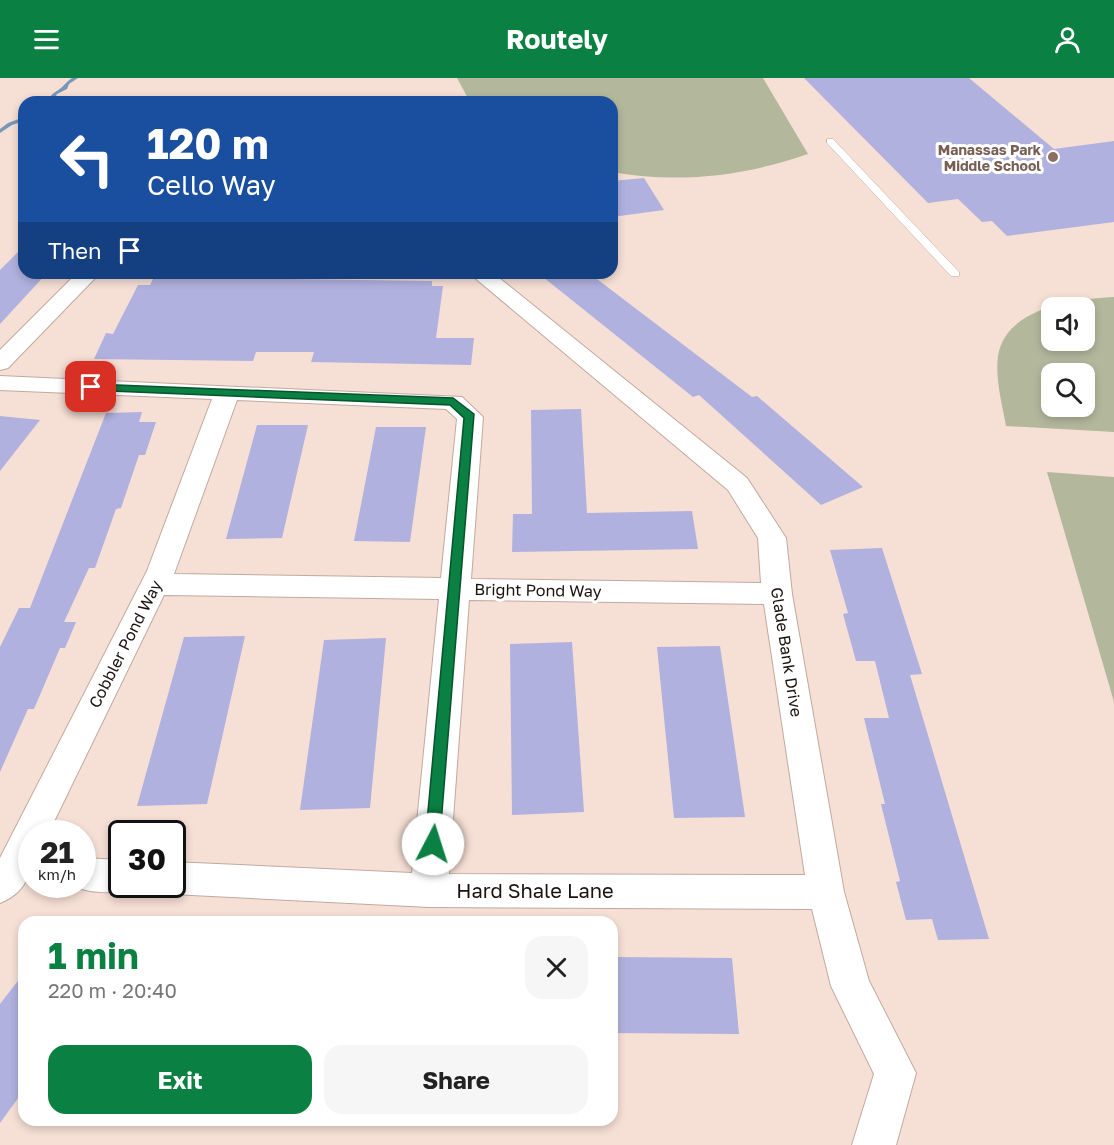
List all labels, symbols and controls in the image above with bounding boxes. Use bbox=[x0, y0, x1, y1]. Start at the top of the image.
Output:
icon: menu bbox=[30, 23, 63, 56]
text: Routely bbox=[506, 23, 608, 55]
icon: person bbox=[1051, 23, 1084, 56]
text: 120 m bbox=[147, 118, 269, 168]
icon: left bbox=[48, 120, 126, 198]
place label: Manassas Park Middle School bbox=[938, 141, 1041, 174]
marker: Manassas Park Middle School bbox=[1046, 150, 1060, 164]
text: Cello Way bbox=[147, 169, 276, 201]
icon: arrive bbox=[113, 234, 146, 267]
text: Then bbox=[48, 237, 101, 264]
map controls bbox=[1041, 297, 1095, 417]
button: sound bbox=[1041, 297, 1095, 351]
pin bbox=[65, 361, 116, 412]
button: search bbox=[1041, 363, 1095, 417]
icon: arrive bbox=[74, 370, 107, 403]
street label: Cobbler Pond Way bbox=[84, 577, 166, 711]
street label: Bright Pond Way bbox=[474, 579, 602, 601]
street label: Glade Bank Drive bbox=[767, 586, 807, 718]
position arrow bbox=[401, 812, 465, 876]
speed limit sign: 30 bbox=[108, 820, 186, 898]
text: 21 bbox=[40, 834, 74, 870]
text: km/h bbox=[38, 865, 76, 883]
street label: Hard Shale Lane bbox=[456, 878, 614, 902]
text: 1 min bbox=[48, 934, 139, 977]
button: close bbox=[525, 936, 588, 999]
text: 220 m · 20:40 bbox=[48, 978, 177, 1002]
button: Exit bbox=[48, 1045, 312, 1114]
button: Share bbox=[324, 1045, 588, 1114]

